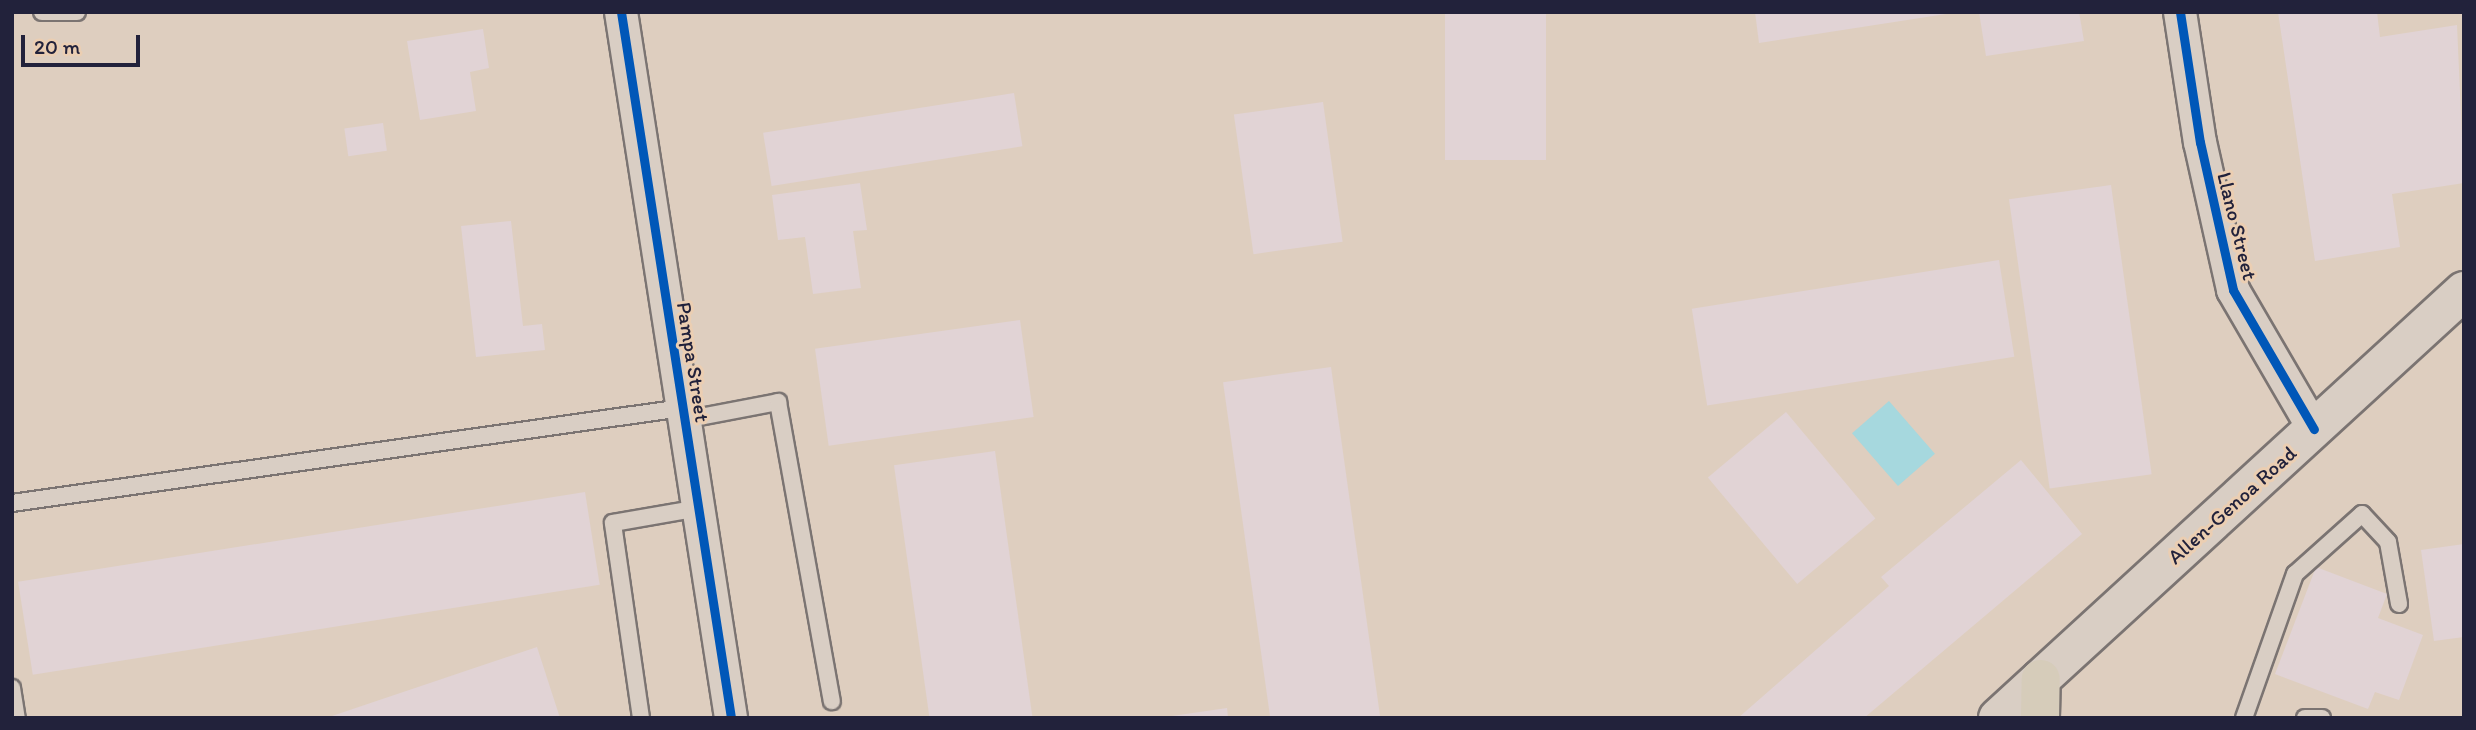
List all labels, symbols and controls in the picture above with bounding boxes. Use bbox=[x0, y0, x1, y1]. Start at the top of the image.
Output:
scale bar bbox=[24, 21, 144, 65]
text: 20 m bbox=[34, 34, 80, 59]
street label: Llano Street bbox=[2212, 170, 2262, 282]
street label: Pampa Street bbox=[671, 300, 715, 424]
street label: Allen-Genoa Road bbox=[2163, 441, 2301, 569]

